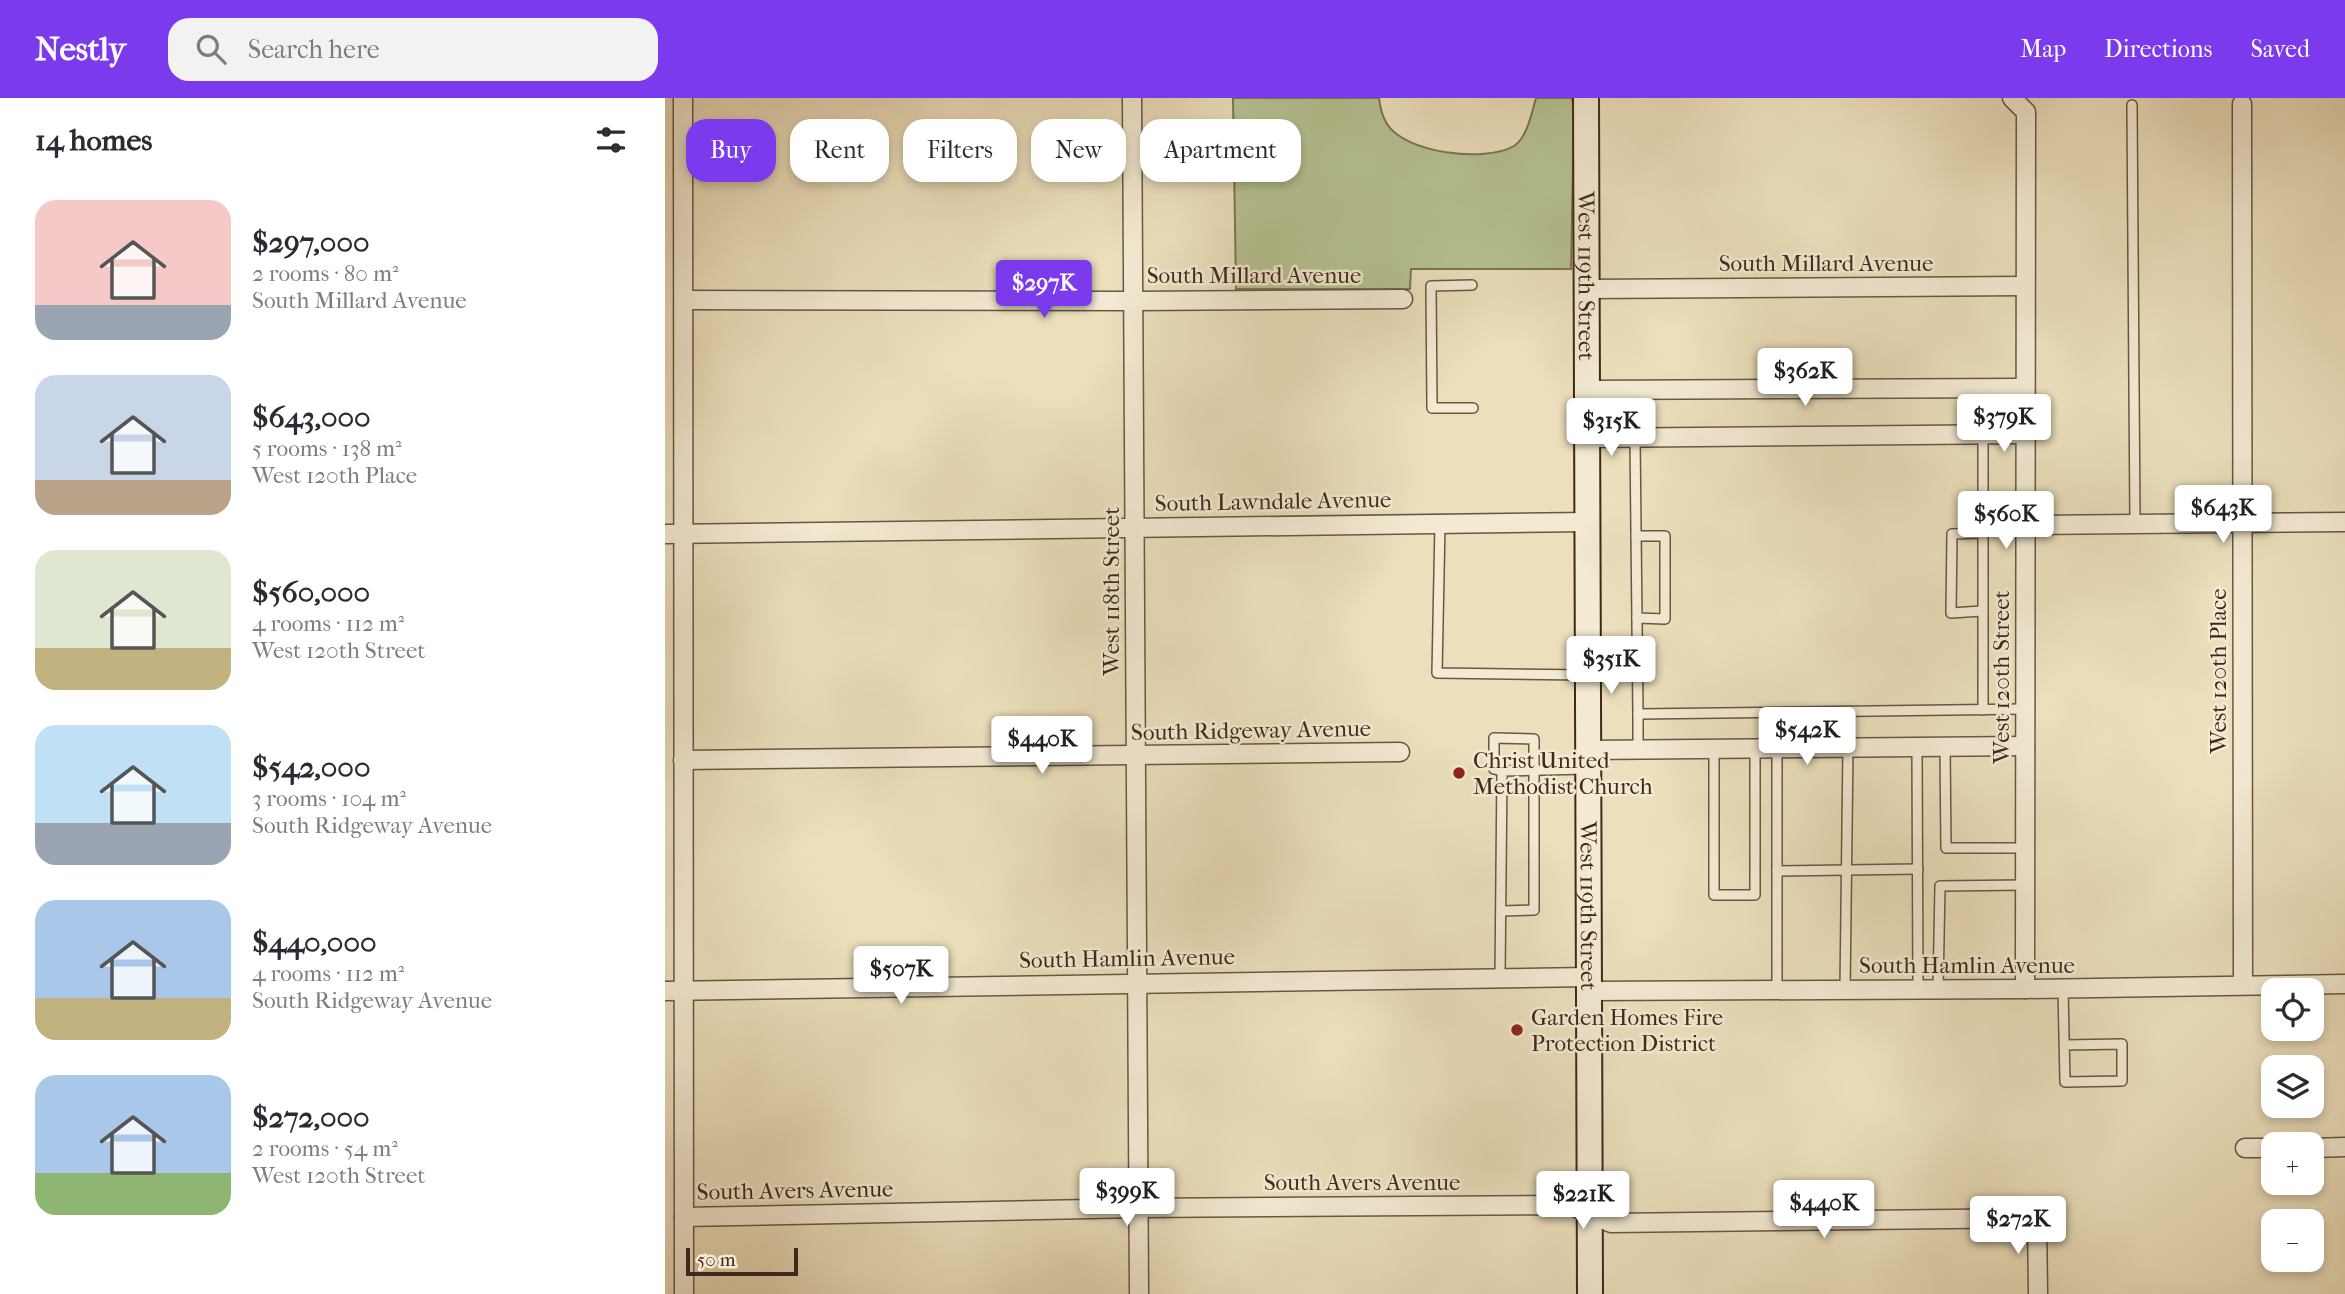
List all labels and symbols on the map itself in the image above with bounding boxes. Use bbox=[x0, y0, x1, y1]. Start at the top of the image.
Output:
street label: West 119th Street bbox=[1572, 190, 1600, 361]
street label: South Millard Avenue bbox=[1719, 250, 1933, 277]
pin: $297K bbox=[995, 260, 1093, 320]
street label: South Millard Avenue bbox=[1147, 262, 1361, 289]
pin: $362K bbox=[1756, 348, 1854, 408]
pin: $379K bbox=[1955, 394, 2053, 454]
pin: $315K bbox=[1562, 398, 1660, 458]
street label: South Lawndale Avenue bbox=[1154, 486, 1392, 517]
pin: $643K bbox=[2174, 486, 2272, 545]
pin: $560K bbox=[1957, 491, 2055, 551]
street label: West 118th Street bbox=[1098, 507, 1125, 676]
street label: West 120th Place bbox=[2205, 588, 2232, 755]
street label: West 120th Street bbox=[1988, 590, 2015, 765]
pin: $351K bbox=[1562, 636, 1660, 696]
pin: $542K bbox=[1758, 708, 1856, 767]
street label: South Ridgeway Avenue bbox=[1131, 715, 1371, 746]
pin: $440K bbox=[993, 716, 1091, 776]
place label: Christ United Methodist Church bbox=[1473, 747, 1653, 800]
marker: Christ United Methodist Church bbox=[1451, 765, 1467, 781]
street label: West 119th Street bbox=[1574, 820, 1602, 991]
street label: South Hamlin Avenue bbox=[1019, 943, 1235, 974]
pin: $507K bbox=[852, 946, 950, 1006]
street label: South Hamlin Avenue bbox=[1859, 952, 2075, 979]
place label: Garden Homes Fire Protection District bbox=[1531, 1004, 1723, 1057]
marker: Garden Homes Fire Protection District bbox=[1509, 1022, 1525, 1038]
pin: $399K bbox=[1078, 1168, 1176, 1228]
street label: South Avers Avenue bbox=[1264, 1169, 1460, 1196]
pin: $221K bbox=[1534, 1172, 1632, 1231]
street label: South Avers Avenue bbox=[696, 1175, 894, 1206]
pin: $440K bbox=[1775, 1180, 1873, 1240]
pin: $272K bbox=[1969, 1196, 2067, 1256]
scale bar bbox=[686, 1245, 798, 1277]

